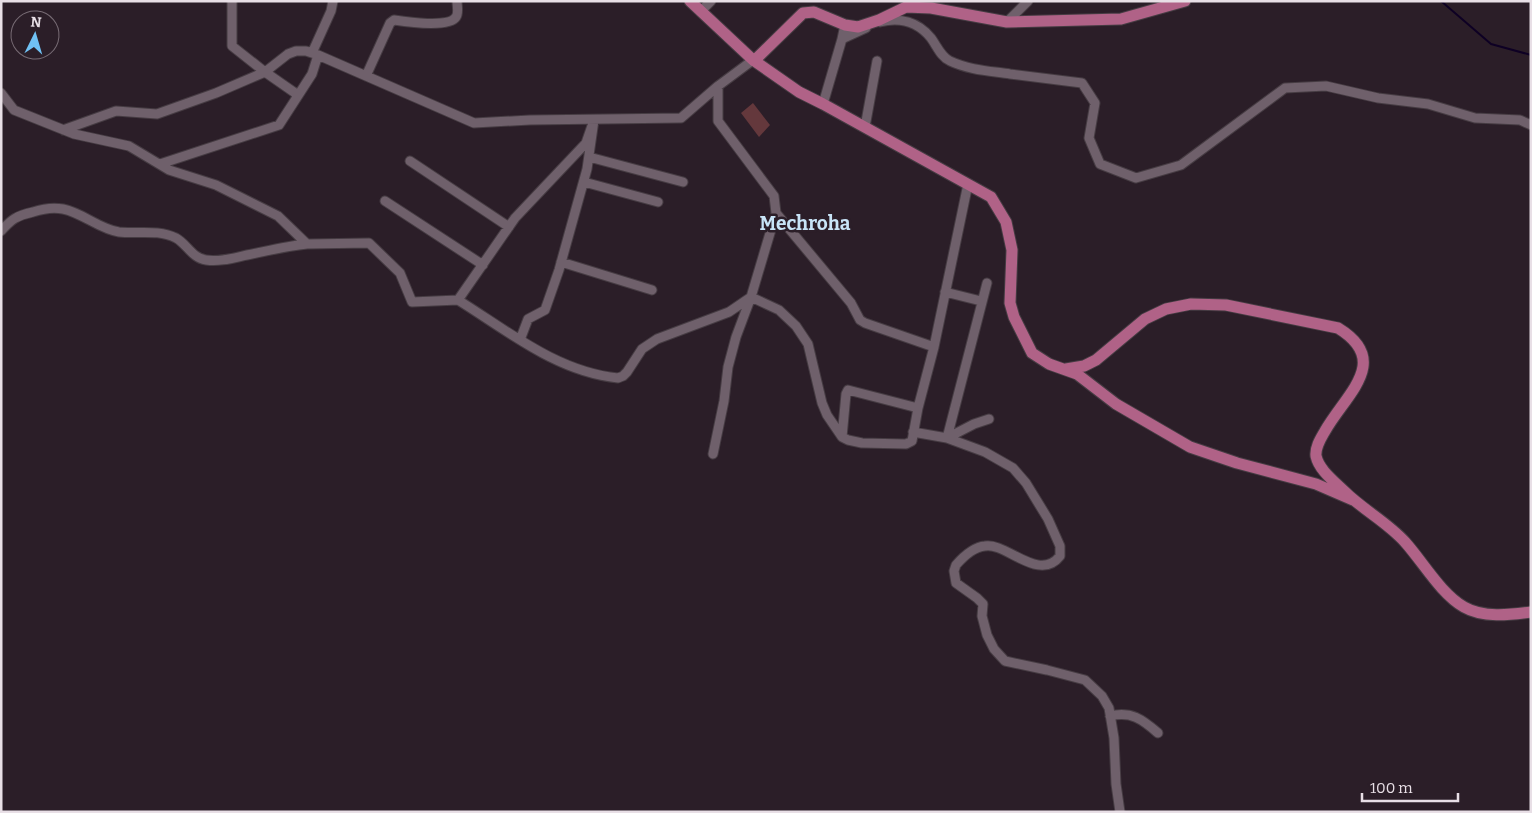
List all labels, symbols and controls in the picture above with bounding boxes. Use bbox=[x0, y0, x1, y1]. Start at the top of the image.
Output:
north arrow bbox=[10, 10, 60, 60]
text: N bbox=[30, 14, 42, 32]
district label: Mechroha bbox=[760, 212, 851, 235]
scale bar bbox=[1362, 770, 1458, 802]
text: 100 m bbox=[1370, 779, 1413, 797]

